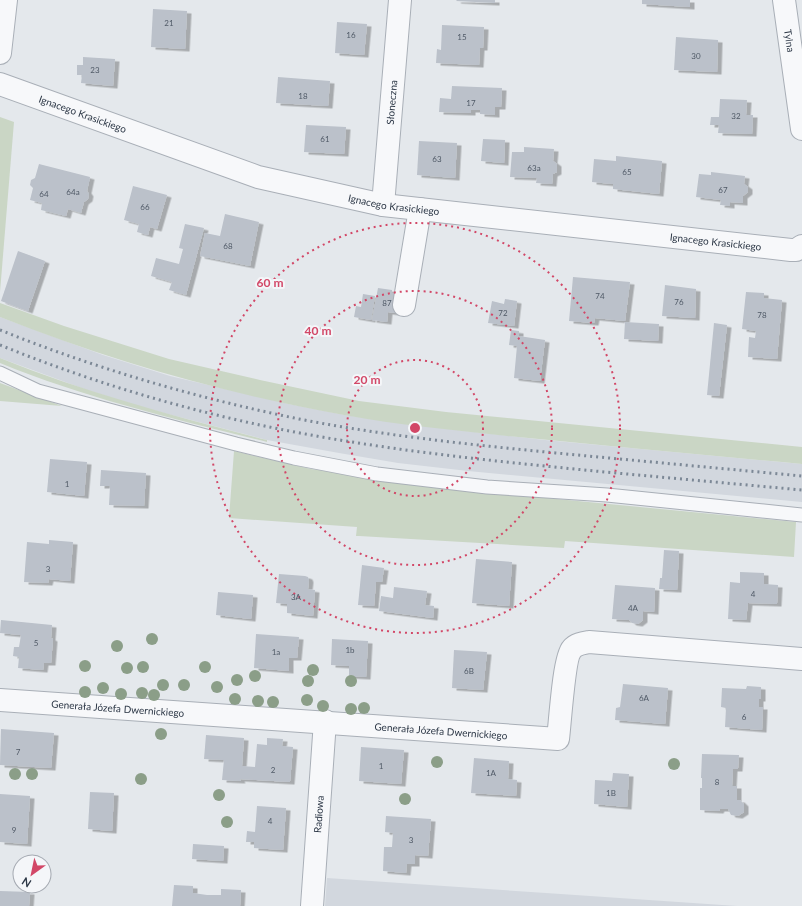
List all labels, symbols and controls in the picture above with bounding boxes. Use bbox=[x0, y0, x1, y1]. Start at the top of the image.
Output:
house number: 21 bbox=[164, 18, 174, 28]
street label: Tylna bbox=[782, 28, 797, 53]
house number: 16 bbox=[346, 30, 356, 40]
house number: 15 bbox=[457, 32, 467, 42]
house number: 30 bbox=[691, 51, 701, 61]
house number: 23 bbox=[90, 65, 100, 75]
street label: Słoneczna bbox=[384, 79, 399, 125]
house number: 18 bbox=[298, 91, 308, 101]
street label: Ignacego Krasickiego bbox=[37, 93, 128, 135]
house number: 17 bbox=[466, 98, 476, 108]
house number: 32 bbox=[731, 111, 741, 121]
house number: 61 bbox=[320, 134, 330, 144]
house number: 63 bbox=[432, 154, 442, 164]
house number: 63a bbox=[527, 163, 541, 173]
house number: 65 bbox=[622, 167, 632, 177]
house number: 67 bbox=[718, 185, 728, 195]
house number: 64a bbox=[66, 187, 80, 197]
house number: 64 bbox=[39, 189, 49, 199]
street label: Ignacego Krasickiego bbox=[347, 191, 440, 217]
house number: 66 bbox=[140, 202, 150, 212]
street label: Ignacego Krasickiego bbox=[669, 231, 762, 253]
house number: 68 bbox=[223, 241, 233, 251]
text: 60 m bbox=[257, 275, 283, 290]
house number: 74 bbox=[595, 291, 605, 301]
house number: 76 bbox=[674, 297, 684, 307]
house number: 87 bbox=[382, 298, 392, 308]
house number: 72 bbox=[498, 308, 508, 318]
house number: 78 bbox=[757, 310, 767, 320]
text: 40 m bbox=[305, 323, 331, 338]
text: 20 m bbox=[354, 372, 380, 387]
centre of rings bbox=[408, 421, 422, 435]
house number: 1 bbox=[65, 479, 70, 489]
house number: 3 bbox=[46, 564, 51, 574]
house number: 4 bbox=[751, 589, 756, 599]
house number: 3A bbox=[291, 592, 302, 602]
house number: 4A bbox=[628, 603, 639, 613]
house number: 5 bbox=[34, 638, 39, 648]
house number: 1b bbox=[345, 645, 355, 655]
house number: 1a bbox=[272, 647, 280, 657]
house number: 6B bbox=[464, 666, 474, 676]
house number: 6A bbox=[639, 693, 650, 703]
street label: Generała Józefa Dwernickiego bbox=[51, 698, 185, 719]
house number: 6 bbox=[742, 712, 747, 722]
street label: Generała Józefa Dwernickiego bbox=[374, 720, 508, 741]
house number: 7 bbox=[16, 747, 21, 757]
house number: 1 bbox=[379, 761, 384, 771]
house number: 2 bbox=[271, 765, 276, 775]
house number: 1A bbox=[486, 768, 497, 778]
house number: 8 bbox=[715, 777, 720, 787]
house number: 1B bbox=[606, 788, 616, 798]
street label: Radiowa bbox=[311, 795, 326, 833]
house number: 4 bbox=[268, 816, 273, 826]
house number: 9 bbox=[12, 825, 17, 835]
house number: 3 bbox=[409, 835, 414, 845]
north arrow bbox=[12, 854, 52, 894]
text: N bbox=[19, 875, 33, 891]

